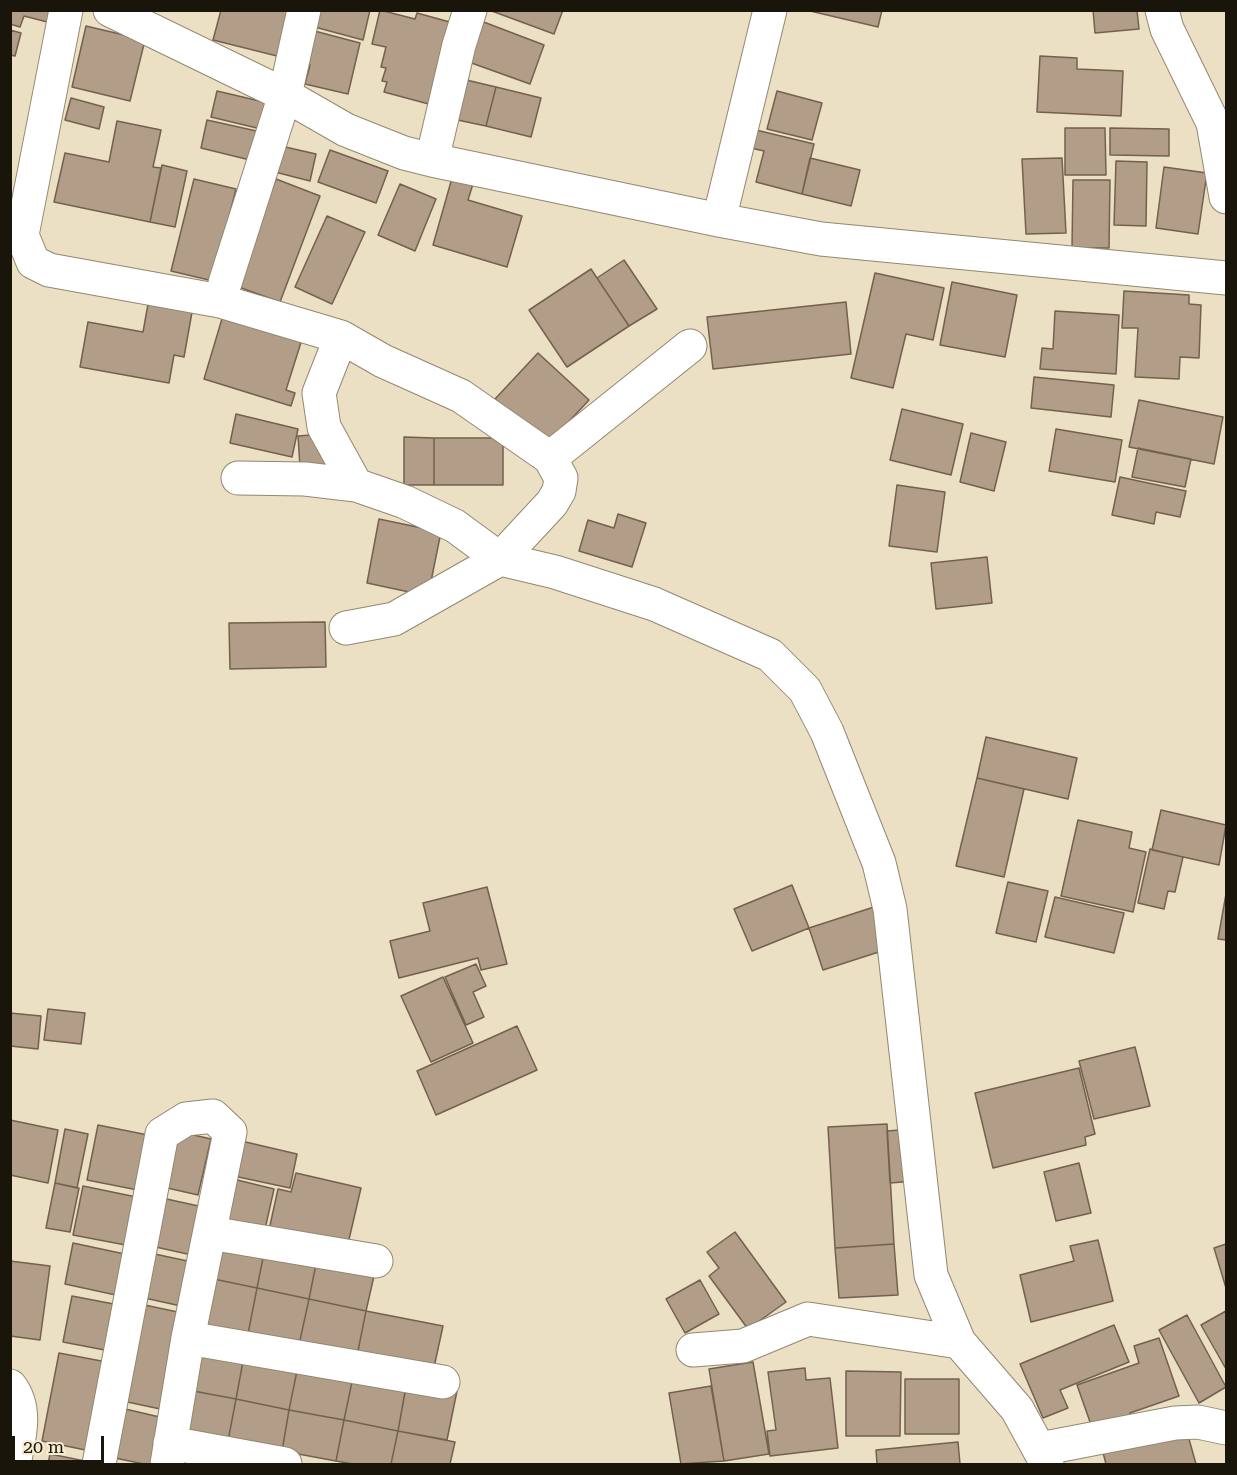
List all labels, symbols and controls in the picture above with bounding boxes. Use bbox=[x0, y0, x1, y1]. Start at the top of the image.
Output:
scale bar bbox=[15, 1424, 106, 1462]
text: 20 m bbox=[23, 1436, 64, 1457]

